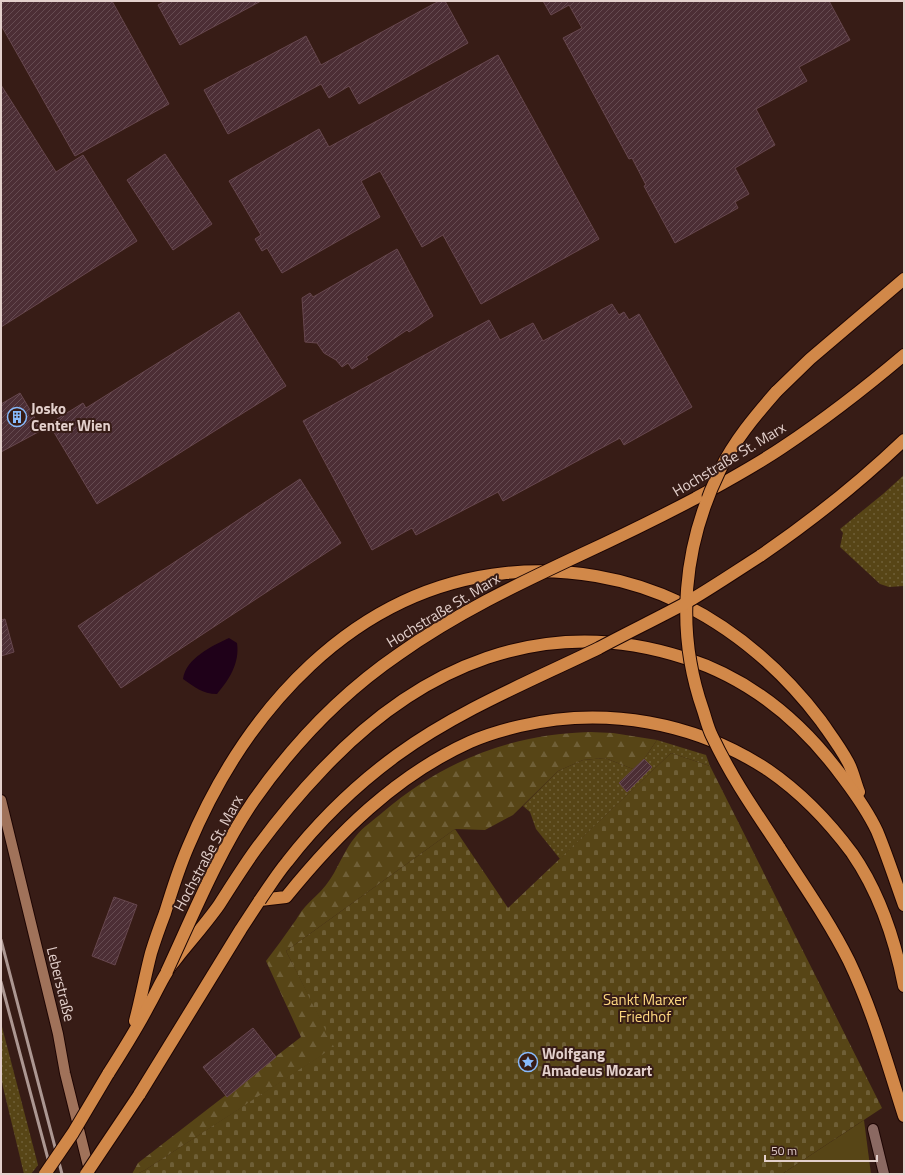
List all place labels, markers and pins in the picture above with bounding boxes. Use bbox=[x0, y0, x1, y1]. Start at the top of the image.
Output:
place label: Josko Center Wien bbox=[31, 397, 111, 437]
building icon: Josko Center Wien bbox=[6, 406, 28, 428]
place label: Wolfgang Amadeus Mozart bbox=[542, 1042, 653, 1082]
place icon: Wolfgang Amadeus Mozart bbox=[517, 1051, 539, 1073]

